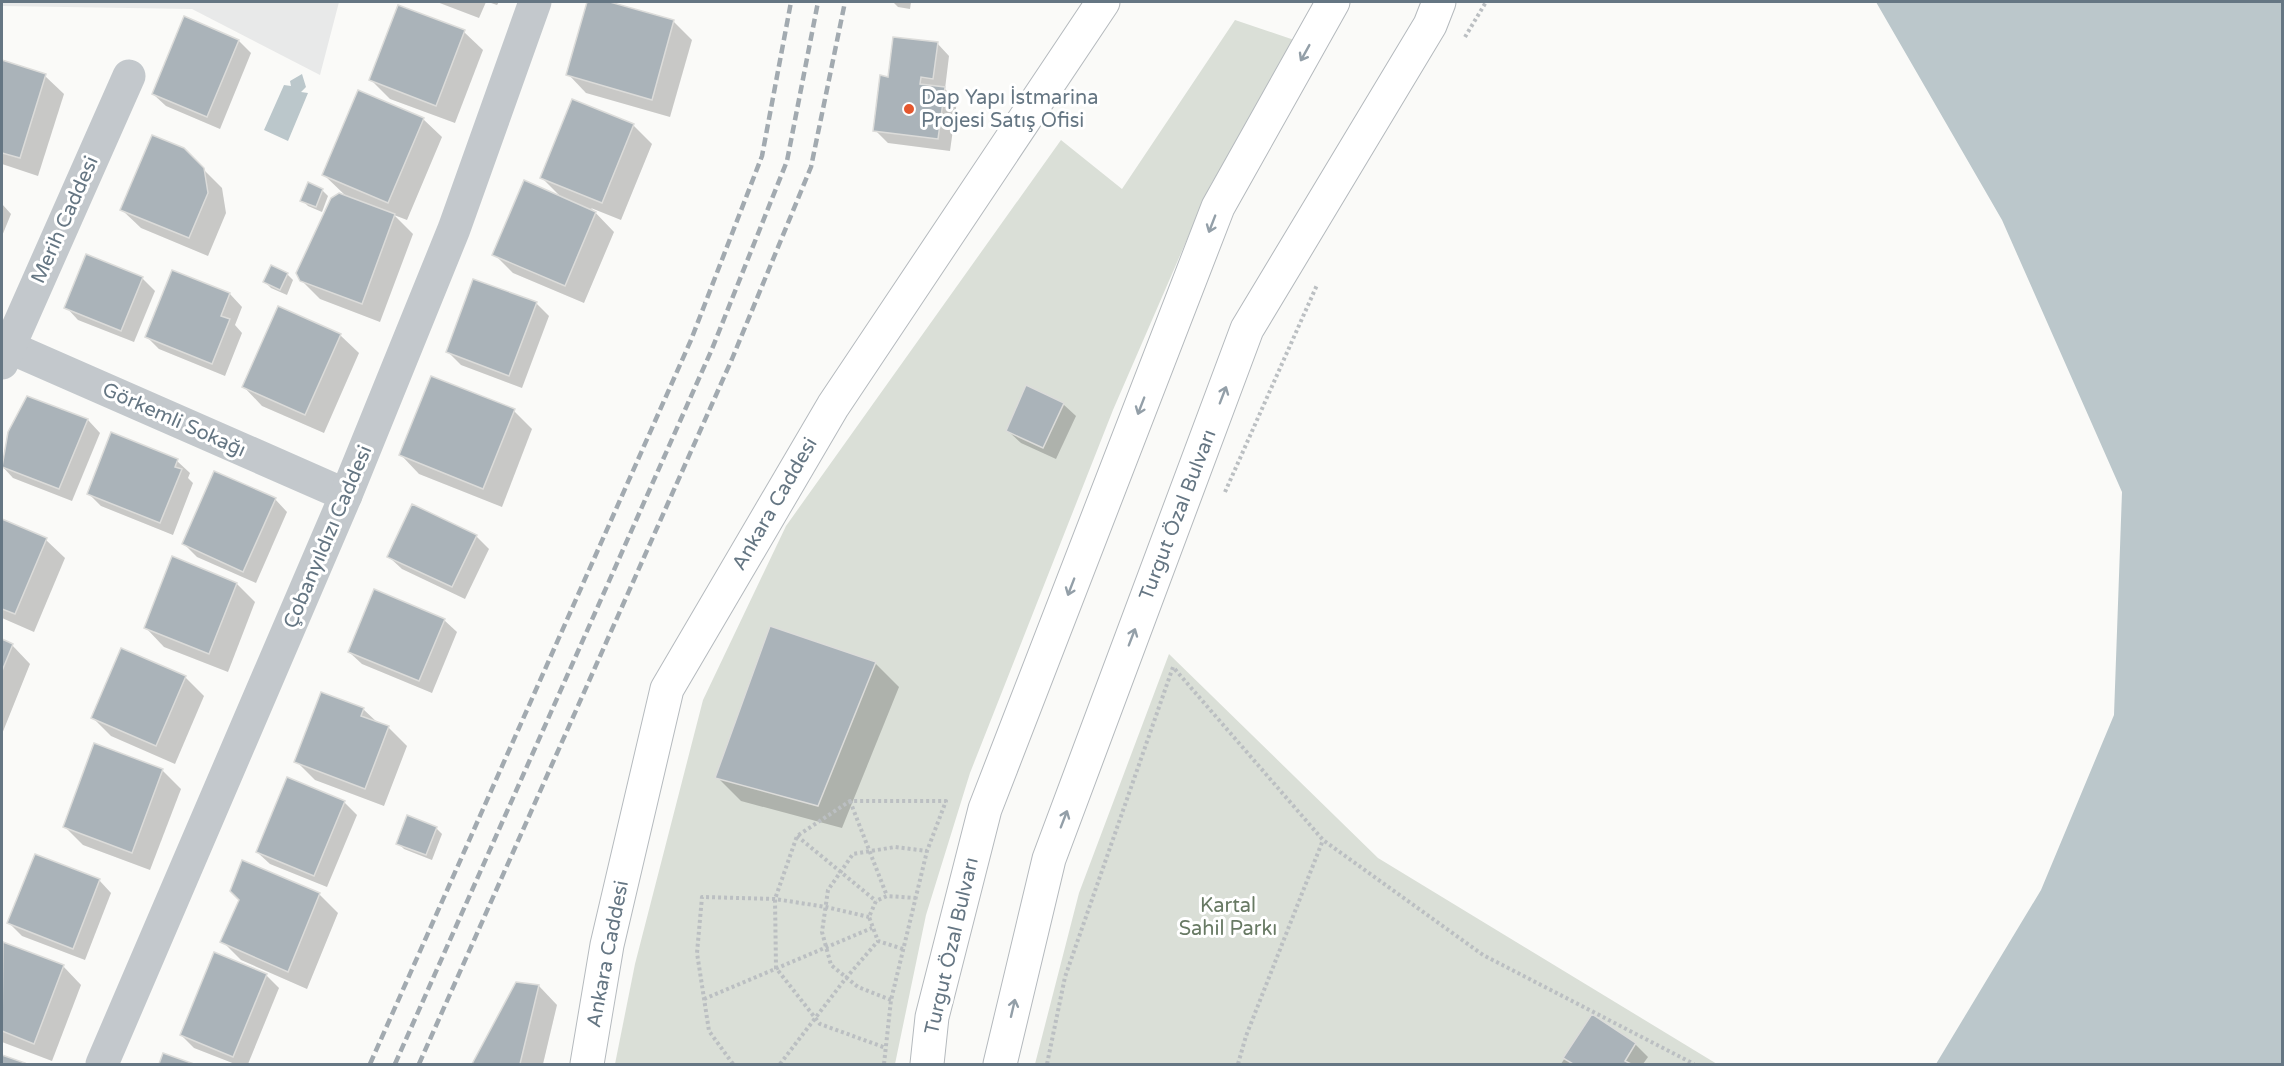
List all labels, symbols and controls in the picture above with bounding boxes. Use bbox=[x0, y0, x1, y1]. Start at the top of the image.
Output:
one-way arrow bbox=[1299, 43, 1310, 61]
place label: Dap Yapı İstmarina Projesi Satış Ofisi bbox=[921, 86, 1098, 133]
marker: Dap Yapı İstmarina Projesi Satış Ofisi bbox=[902, 102, 916, 116]
street label: Merih Caddesi bbox=[26, 153, 104, 287]
one-way arrow bbox=[1206, 214, 1217, 233]
street label: Görkemli Sokağı bbox=[99, 378, 249, 462]
one-way arrow bbox=[1218, 386, 1229, 405]
one-way arrow bbox=[1135, 396, 1146, 414]
street label: Turgut Özal Bulvarı bbox=[1133, 426, 1222, 604]
street label: Ankara Caddesi bbox=[727, 433, 823, 575]
street label: Çobanyıldızı Caddesi bbox=[279, 442, 377, 632]
one-way arrow bbox=[1064, 577, 1075, 596]
one-way arrow bbox=[1127, 628, 1138, 647]
one-way arrow bbox=[1059, 811, 1070, 829]
street label: Turgut Özal Bulvarı bbox=[919, 855, 984, 1037]
street label: Ankara Caddesi bbox=[582, 878, 634, 1030]
park label: Kartal Sahil Parkı bbox=[1179, 894, 1277, 941]
one-way arrow bbox=[1008, 998, 1020, 1017]

